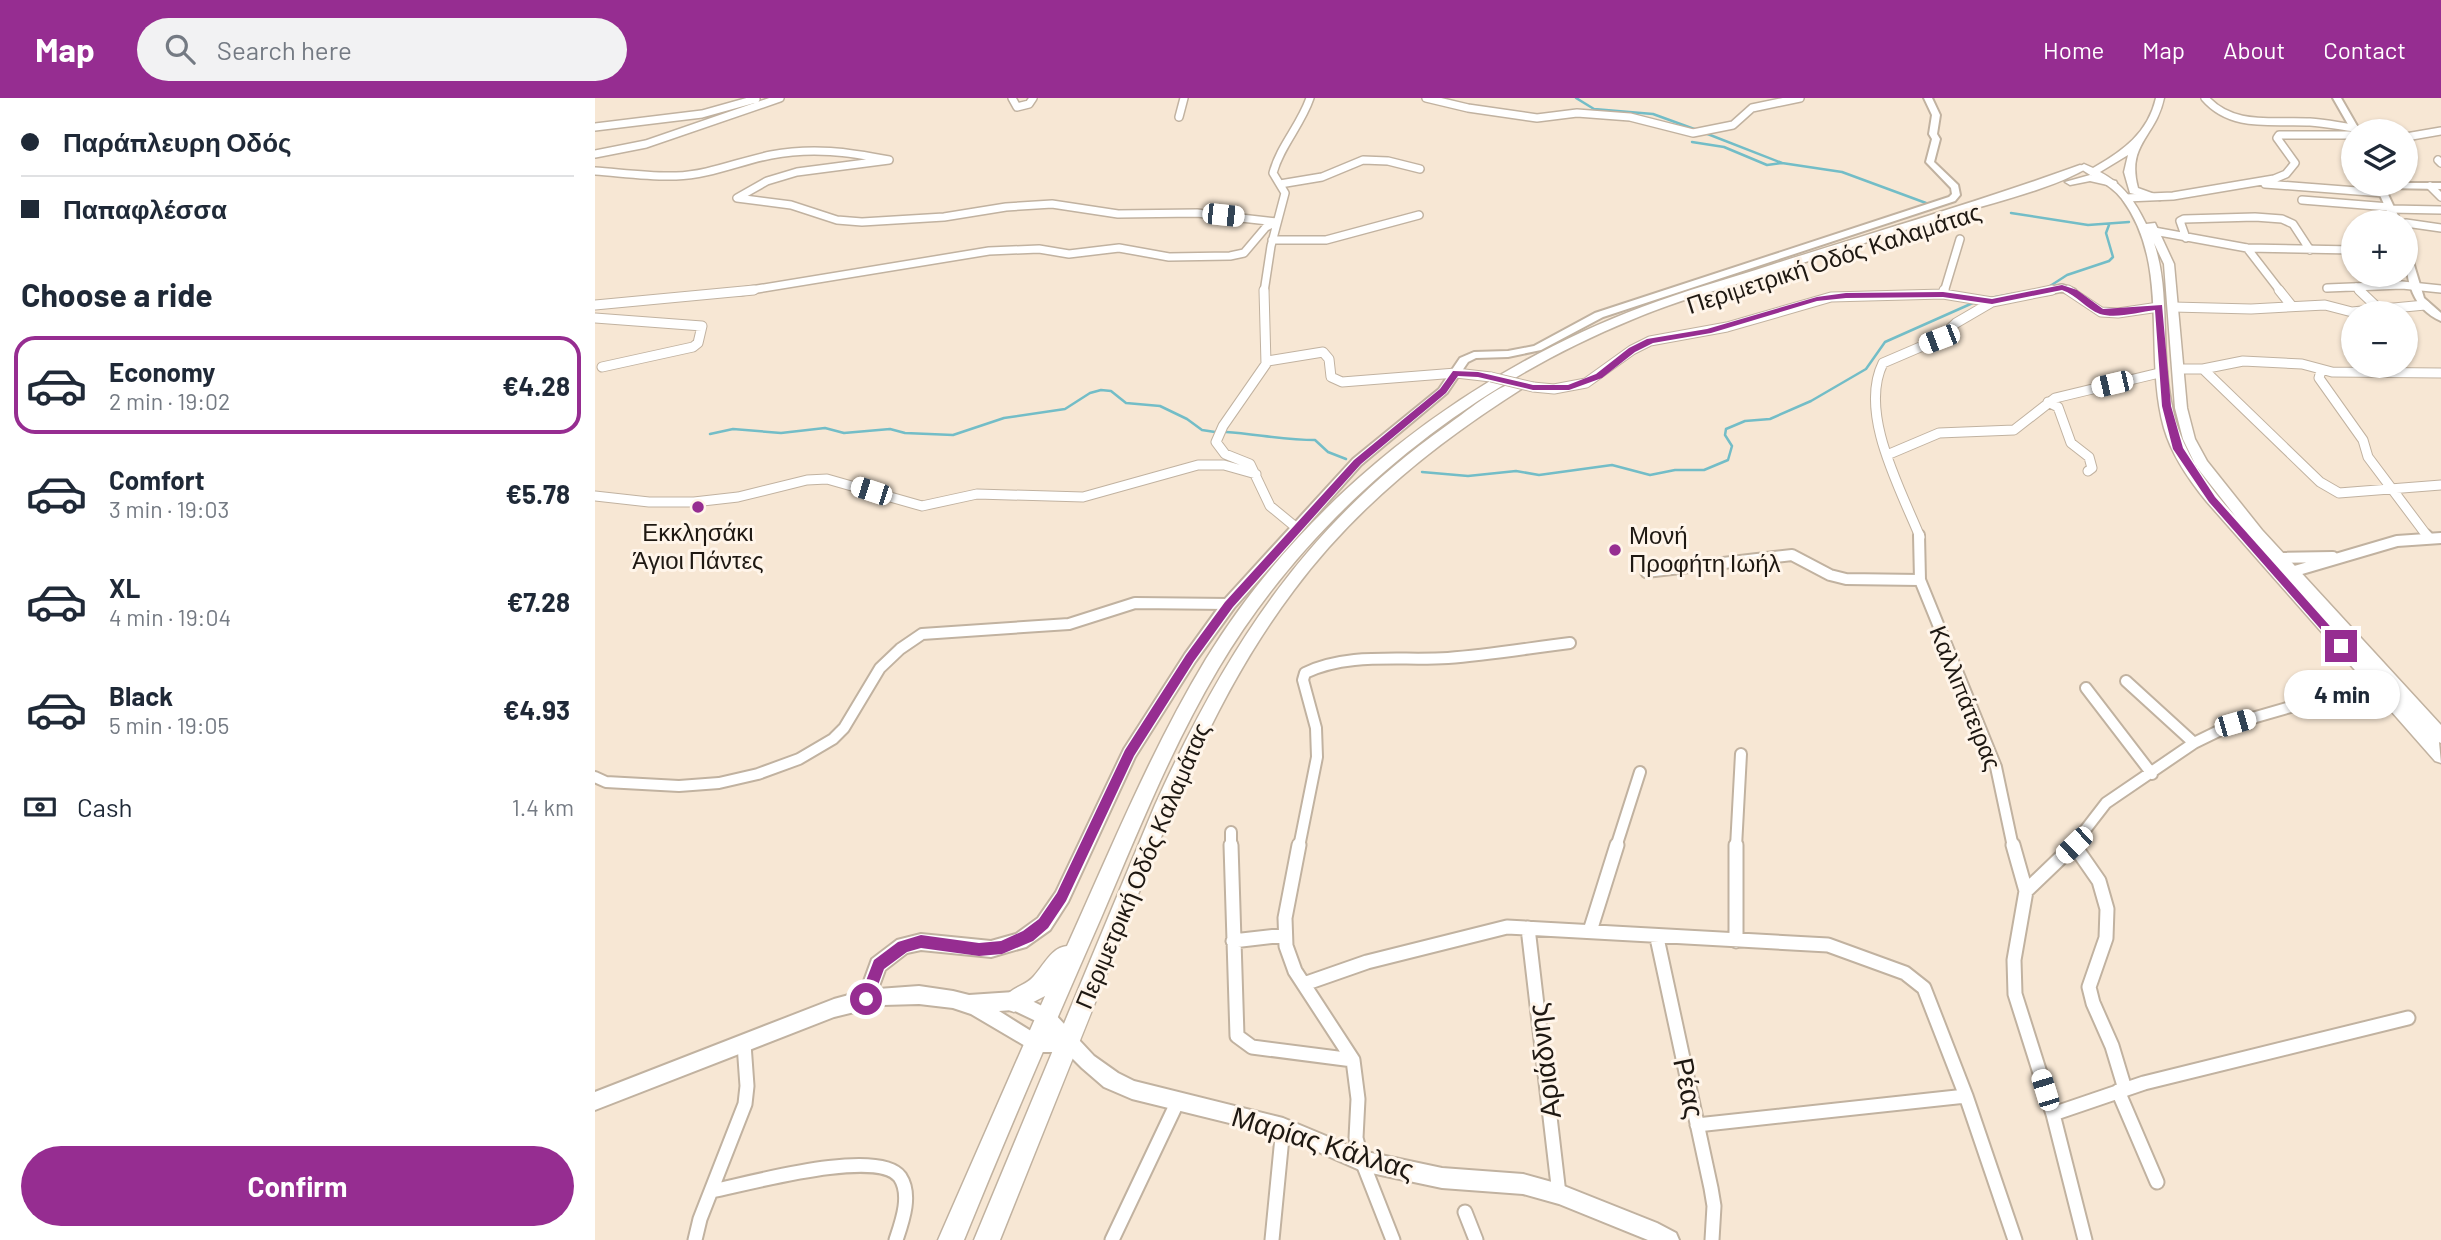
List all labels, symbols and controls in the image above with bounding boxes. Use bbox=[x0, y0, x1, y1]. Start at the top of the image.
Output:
search box bbox=[137, 18, 627, 81]
text: Map bbox=[35, 29, 95, 69]
icon: search bbox=[161, 30, 199, 68]
text: Search here bbox=[217, 34, 352, 65]
text: Home bbox=[2043, 35, 2104, 64]
text: Map bbox=[2142, 35, 2185, 64]
text: About bbox=[2223, 35, 2285, 64]
text: Contact bbox=[2323, 35, 2406, 64]
map controls bbox=[2341, 119, 2418, 378]
button: layers bbox=[2341, 119, 2418, 196]
text: Παράπλευρη Οδός bbox=[63, 126, 292, 157]
text: Παπαφλέσσα bbox=[63, 193, 227, 224]
street label: Περιμετρική Οδός Καλαμάτας bbox=[1683, 196, 1984, 319]
car bbox=[1202, 202, 1245, 228]
button: + bbox=[2341, 210, 2418, 287]
text: Choose a ride bbox=[21, 275, 213, 313]
button: − bbox=[2341, 301, 2418, 378]
car bbox=[1916, 322, 1963, 356]
icon: car bbox=[25, 354, 88, 417]
text: Economy bbox=[109, 356, 215, 387]
car bbox=[2090, 369, 2135, 399]
text: €4.28 bbox=[502, 370, 570, 401]
text: 2 min · 19:02 bbox=[109, 387, 230, 415]
icon: car bbox=[25, 462, 88, 525]
text: Comfort bbox=[109, 464, 205, 495]
car bbox=[848, 475, 895, 507]
text: €5.78 bbox=[506, 478, 570, 509]
text: 3 min · 19:03 bbox=[109, 495, 229, 523]
marker: Εκκλησάκι Άγιοι Πάντες bbox=[690, 499, 706, 515]
place label: Εκκλησάκι Άγιοι Πάντες bbox=[632, 517, 764, 574]
place label: Μονή Προφήτη Ιωήλ bbox=[1629, 520, 1781, 577]
marker: Μονή Προφήτη Ιωήλ bbox=[1607, 542, 1623, 558]
icon: car bbox=[25, 570, 88, 633]
text: XL bbox=[109, 572, 140, 603]
text: €7.28 bbox=[507, 586, 570, 617]
text: 4 min · 19:04 bbox=[109, 603, 231, 631]
street label: Καλλιπάτειρας bbox=[1924, 621, 2008, 774]
route end bbox=[2325, 630, 2357, 662]
callout: 4 min bbox=[2283, 670, 2399, 720]
icon: car bbox=[25, 678, 88, 741]
text: Black bbox=[109, 680, 173, 711]
text: 4 min bbox=[2314, 680, 2370, 708]
text: €4.93 bbox=[503, 694, 570, 725]
car bbox=[2212, 707, 2259, 739]
text: 5 min · 19:05 bbox=[109, 711, 229, 739]
street label: Περιμετρική Οδός Καλαμάτας bbox=[1068, 718, 1215, 1013]
icon: cash bbox=[21, 788, 59, 826]
text: Cash bbox=[77, 791, 132, 822]
text: 1.4 km bbox=[512, 793, 574, 821]
car bbox=[2052, 823, 2097, 867]
route start bbox=[850, 983, 882, 1015]
street label: Αριάδνης bbox=[1519, 1002, 1567, 1121]
street label: Ρέας bbox=[1667, 1055, 1713, 1121]
car bbox=[2029, 1067, 2062, 1113]
street label: Μαρίας Κάλλας bbox=[1228, 1098, 1419, 1186]
button: Confirm bbox=[21, 1146, 574, 1226]

